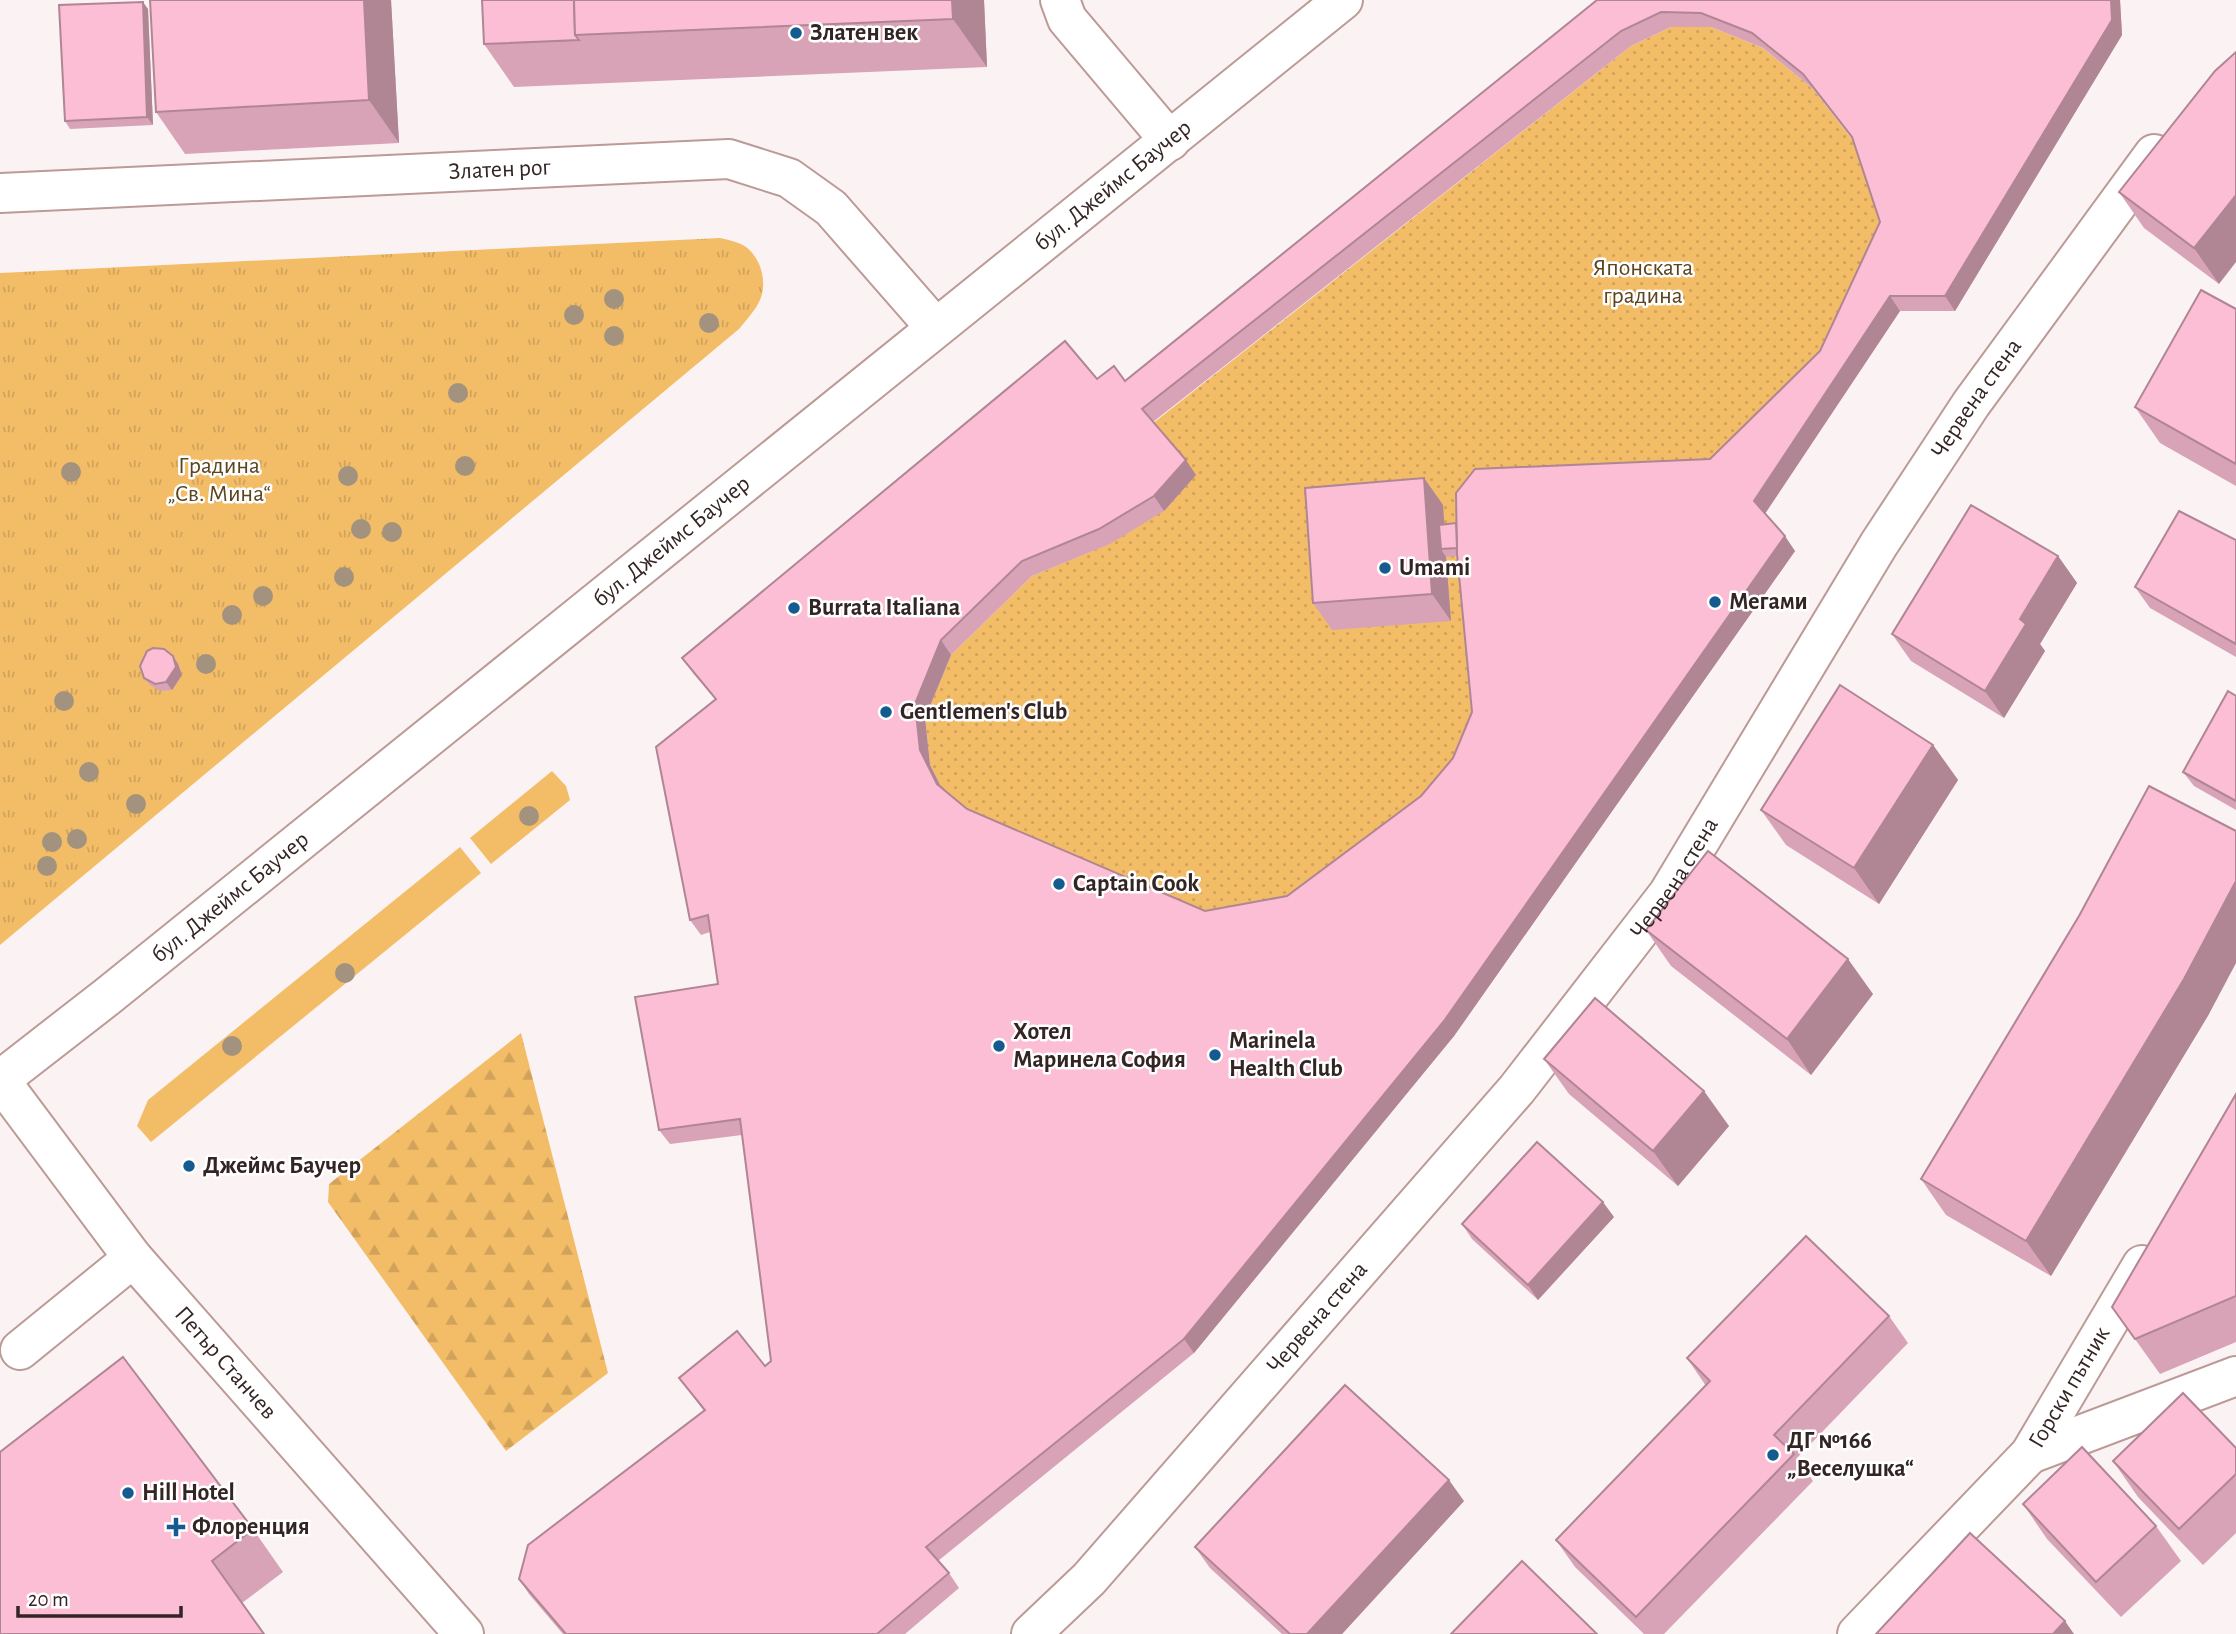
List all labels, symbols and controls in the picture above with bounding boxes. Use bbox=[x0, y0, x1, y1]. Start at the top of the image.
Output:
place label: Златен век bbox=[810, 21, 918, 45]
marker: Златен век bbox=[788, 25, 804, 41]
street label: бул. Джеймс Баучер bbox=[1030, 115, 1196, 256]
street label: Златен рог bbox=[448, 155, 552, 184]
park label: Японската градина bbox=[1593, 256, 1693, 308]
street label: Червена стена bbox=[1927, 334, 2026, 463]
park label: Градина „Св. Мина“ bbox=[167, 454, 271, 506]
street label: бул. Джеймс Баучер bbox=[589, 471, 755, 612]
place label: Umami bbox=[1399, 556, 1470, 580]
marker: Umami bbox=[1377, 560, 1393, 576]
place label: Мегами bbox=[1729, 590, 1808, 614]
marker: Мегами bbox=[1707, 594, 1723, 610]
place label: Burrata Italiana bbox=[808, 596, 960, 620]
marker: Burrata Italiana bbox=[786, 600, 802, 616]
place label: Gentlemen's Club bbox=[900, 700, 1067, 724]
marker: Gentlemen's Club bbox=[878, 704, 894, 720]
street label: Червена стена bbox=[1626, 814, 1723, 943]
street label: бул. Джеймс Баучер bbox=[147, 827, 313, 967]
place label: Captain Cook bbox=[1073, 872, 1199, 896]
marker: Captain Cook bbox=[1051, 876, 1067, 892]
place label: Хотел Маринела София bbox=[1013, 1020, 1186, 1072]
place label: Marinela Health Club bbox=[1229, 1029, 1343, 1081]
marker: Хотел Маринела София bbox=[991, 1038, 1007, 1054]
marker: Marinela Health Club bbox=[1207, 1047, 1223, 1063]
place label: Джеймс Баучер bbox=[203, 1154, 361, 1178]
marker: Джеймс Баучер bbox=[181, 1158, 197, 1174]
street label: Червена стена bbox=[1262, 1257, 1372, 1378]
street label: Петър Станчев bbox=[170, 1302, 281, 1424]
street label: Горски пътник bbox=[2024, 1323, 2115, 1452]
place label: ДГ №166 „Веселушка“ bbox=[1787, 1429, 1914, 1481]
marker: ДГ №166 „Веселушка“ bbox=[1765, 1447, 1781, 1463]
place label: Hill Hotel bbox=[142, 1481, 235, 1505]
marker: Hill Hotel bbox=[120, 1485, 136, 1501]
place label: Флоренция bbox=[192, 1515, 310, 1539]
marker: Флоренция bbox=[166, 1517, 186, 1537]
scale bar bbox=[18, 1574, 180, 1618]
text: 20 m bbox=[28, 1589, 69, 1610]

